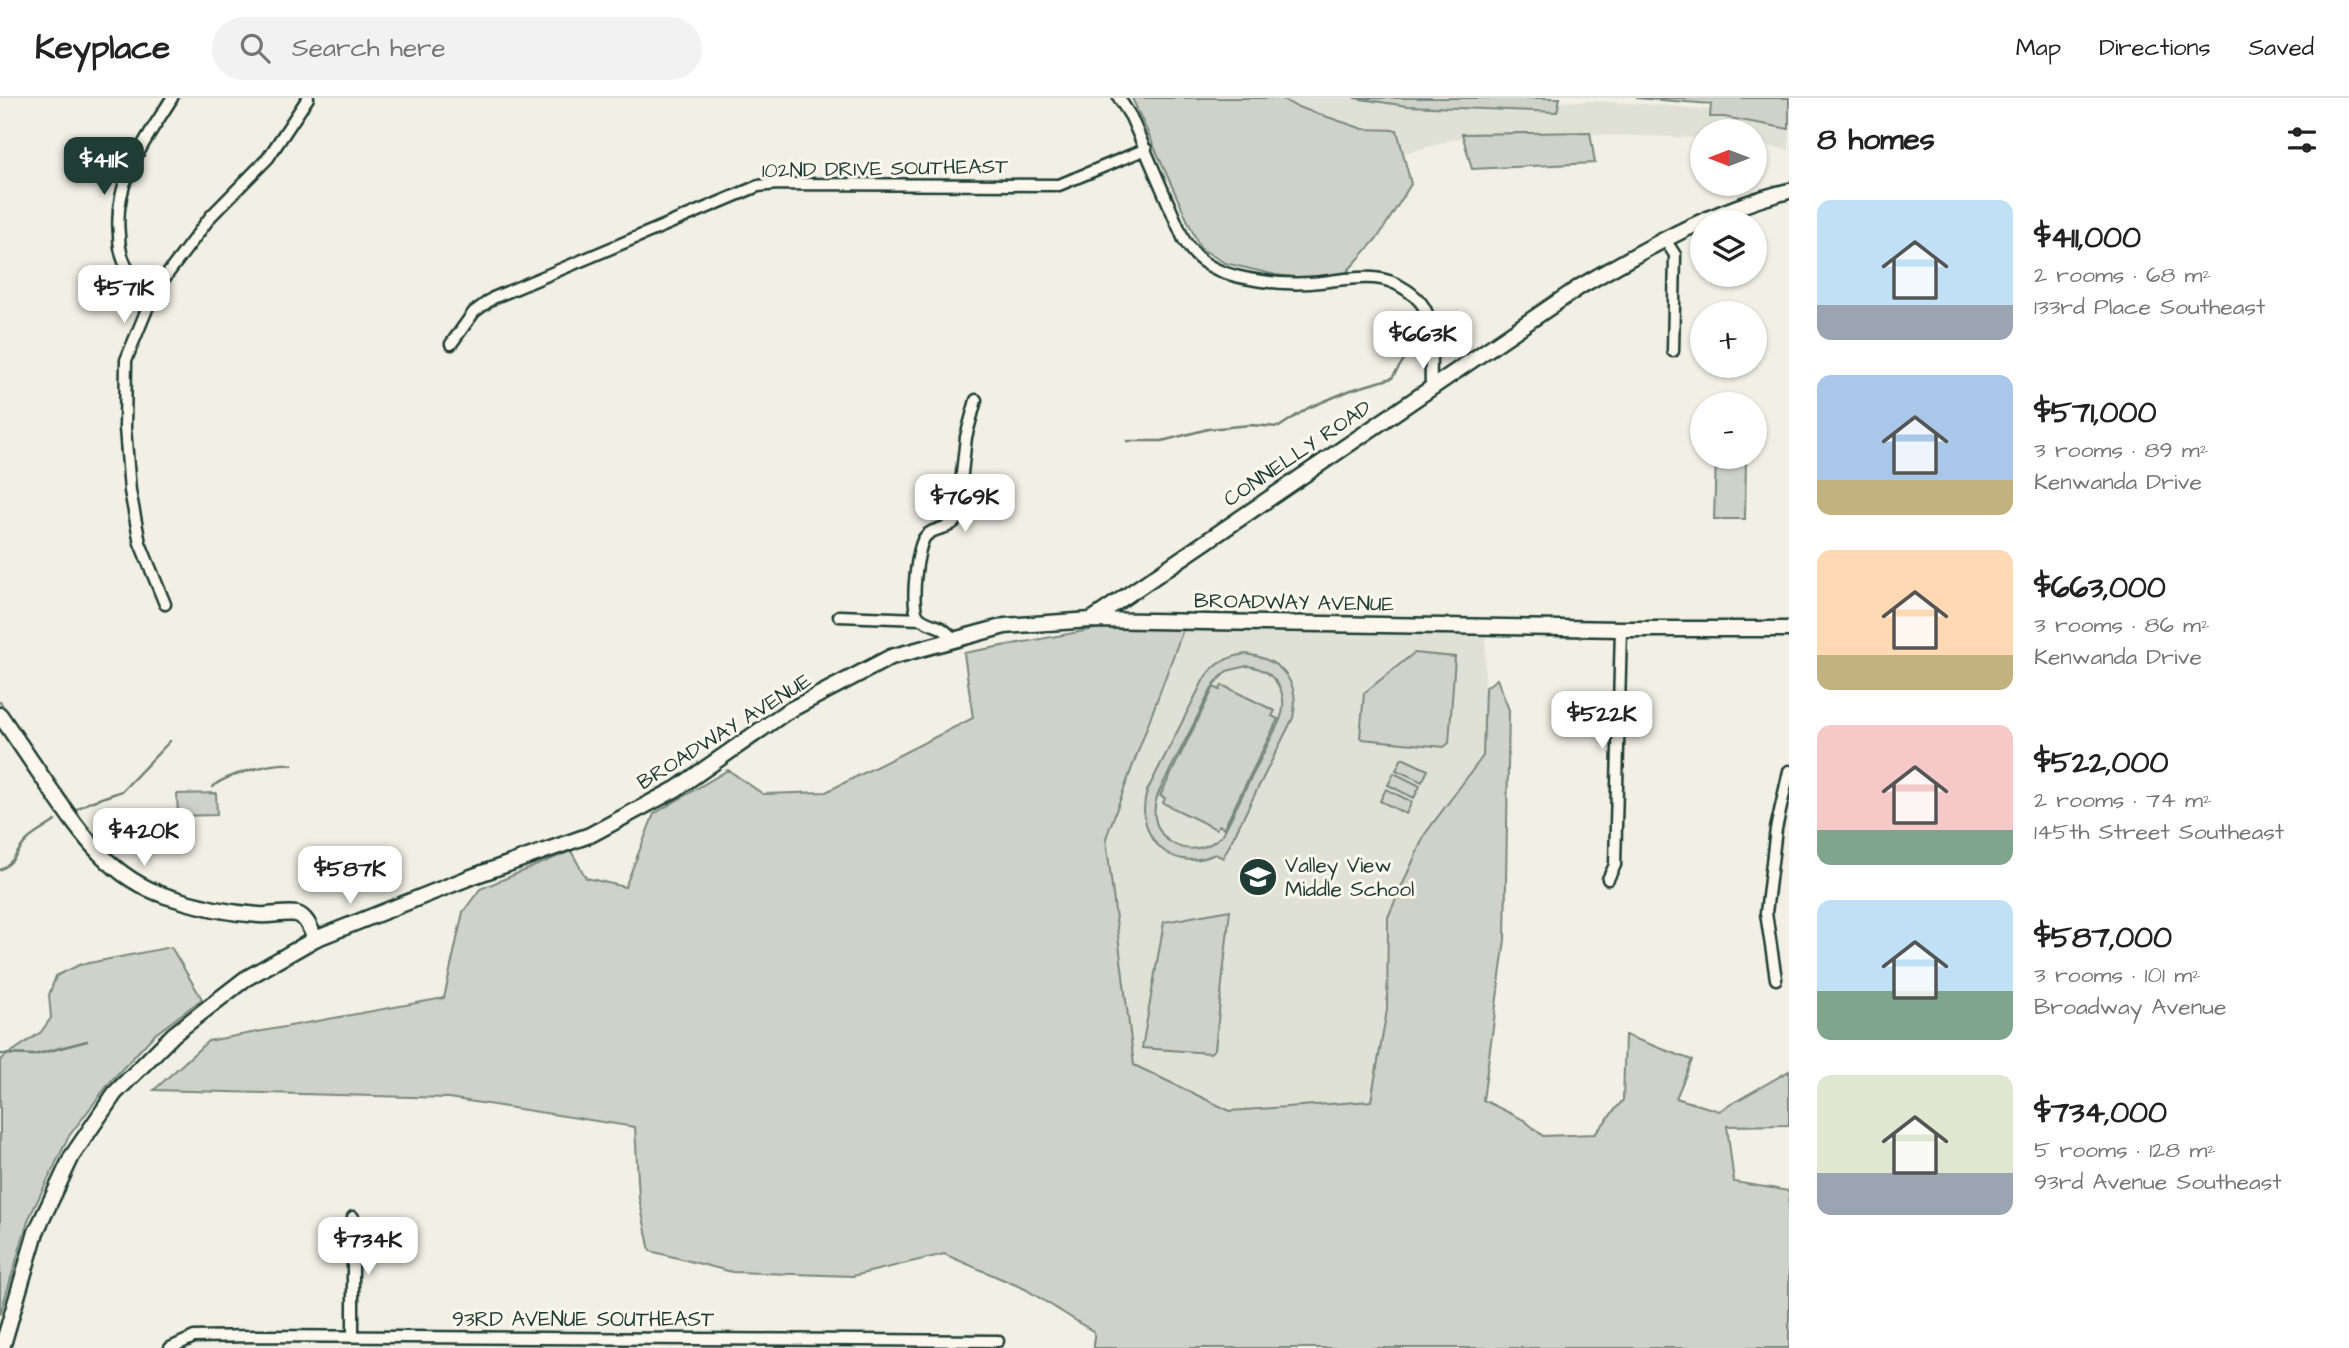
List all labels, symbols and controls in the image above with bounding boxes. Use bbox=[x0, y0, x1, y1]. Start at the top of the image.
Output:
search box bbox=[212, 17, 702, 80]
text: Keyplace bbox=[35, 25, 170, 71]
icon: search bbox=[236, 29, 274, 67]
text: Search here bbox=[292, 30, 445, 66]
text: Map bbox=[2016, 31, 2061, 65]
text: Directions bbox=[2099, 31, 2211, 65]
text: Saved bbox=[2249, 31, 2314, 65]
north arrow bbox=[1690, 119, 1768, 196]
map controls bbox=[1690, 119, 1767, 469]
text: 8 homes bbox=[1817, 119, 1935, 161]
icon: filters bbox=[2283, 121, 2321, 159]
pin: $411K bbox=[55, 138, 153, 197]
text: $411K bbox=[80, 144, 128, 176]
street label: 102ND DRIVE SOUTHEAST bbox=[762, 152, 1009, 185]
button: layers bbox=[1690, 210, 1767, 287]
text: $411,000 bbox=[2034, 217, 2141, 259]
icon: home bbox=[1873, 228, 1957, 312]
text: 2 rooms · 68 m² bbox=[2034, 259, 2211, 291]
pin: $571K bbox=[75, 266, 173, 325]
text: $571K bbox=[94, 272, 154, 304]
text: 133rd Place Southeast bbox=[2034, 291, 2265, 323]
button: + bbox=[1690, 301, 1767, 378]
pin: $663K bbox=[1374, 312, 1472, 371]
text: $663K bbox=[1389, 318, 1457, 350]
button: − bbox=[1690, 392, 1767, 469]
text: $571,000 bbox=[2034, 392, 2156, 434]
street label: CONNELLY ROAD bbox=[1218, 393, 1377, 514]
icon: home bbox=[1873, 403, 1957, 487]
text: 3 rooms · 89 m² bbox=[2034, 434, 2208, 466]
text: Kenwanda Drive bbox=[2034, 466, 2202, 498]
pin: $769K bbox=[916, 474, 1014, 534]
text: $769K bbox=[931, 481, 999, 513]
text: $663,000 bbox=[2034, 567, 2166, 609]
icon: home bbox=[1873, 578, 1957, 662]
street label: BROADWAY AVENUE bbox=[1194, 586, 1395, 619]
text: 3 rooms · 86 m² bbox=[2034, 609, 2210, 641]
text: Kenwanda Drive bbox=[2034, 641, 2202, 673]
street label: BROADWAY AVENUE bbox=[632, 666, 817, 797]
pin: $522K bbox=[1553, 692, 1651, 751]
text: $522K bbox=[1567, 698, 1637, 730]
text: $522,000 bbox=[2034, 742, 2168, 784]
icon: home bbox=[1873, 753, 1957, 837]
text: 2 rooms · 74 m² bbox=[2034, 784, 2212, 816]
pin: $420K bbox=[95, 808, 193, 868]
text: $420K bbox=[109, 815, 179, 847]
text: 145th Street Southeast bbox=[2034, 816, 2284, 848]
pin: $587K bbox=[301, 846, 399, 906]
place label: Valley View Middle School bbox=[1285, 851, 1414, 904]
text: $587K bbox=[314, 853, 386, 885]
school or university icon: Valley View Middle School bbox=[1237, 856, 1279, 898]
text: $587,000 bbox=[2034, 917, 2172, 959]
icon: home bbox=[1873, 928, 1957, 1012]
text: 3 rooms · 101 m² bbox=[2034, 959, 2201, 991]
text: Broadway Avenue bbox=[2034, 991, 2226, 1023]
text: $734,000 bbox=[2034, 1092, 2167, 1134]
icon: home bbox=[1873, 1103, 1957, 1187]
text: 5 rooms · 128 m² bbox=[2034, 1134, 2216, 1166]
text: 93rd Avenue Southeast bbox=[2034, 1166, 2282, 1198]
pin: $734K bbox=[319, 1218, 417, 1277]
text: $734K bbox=[334, 1224, 402, 1256]
street label: 93RD AVENUE SOUTHEAST bbox=[452, 1305, 715, 1334]

